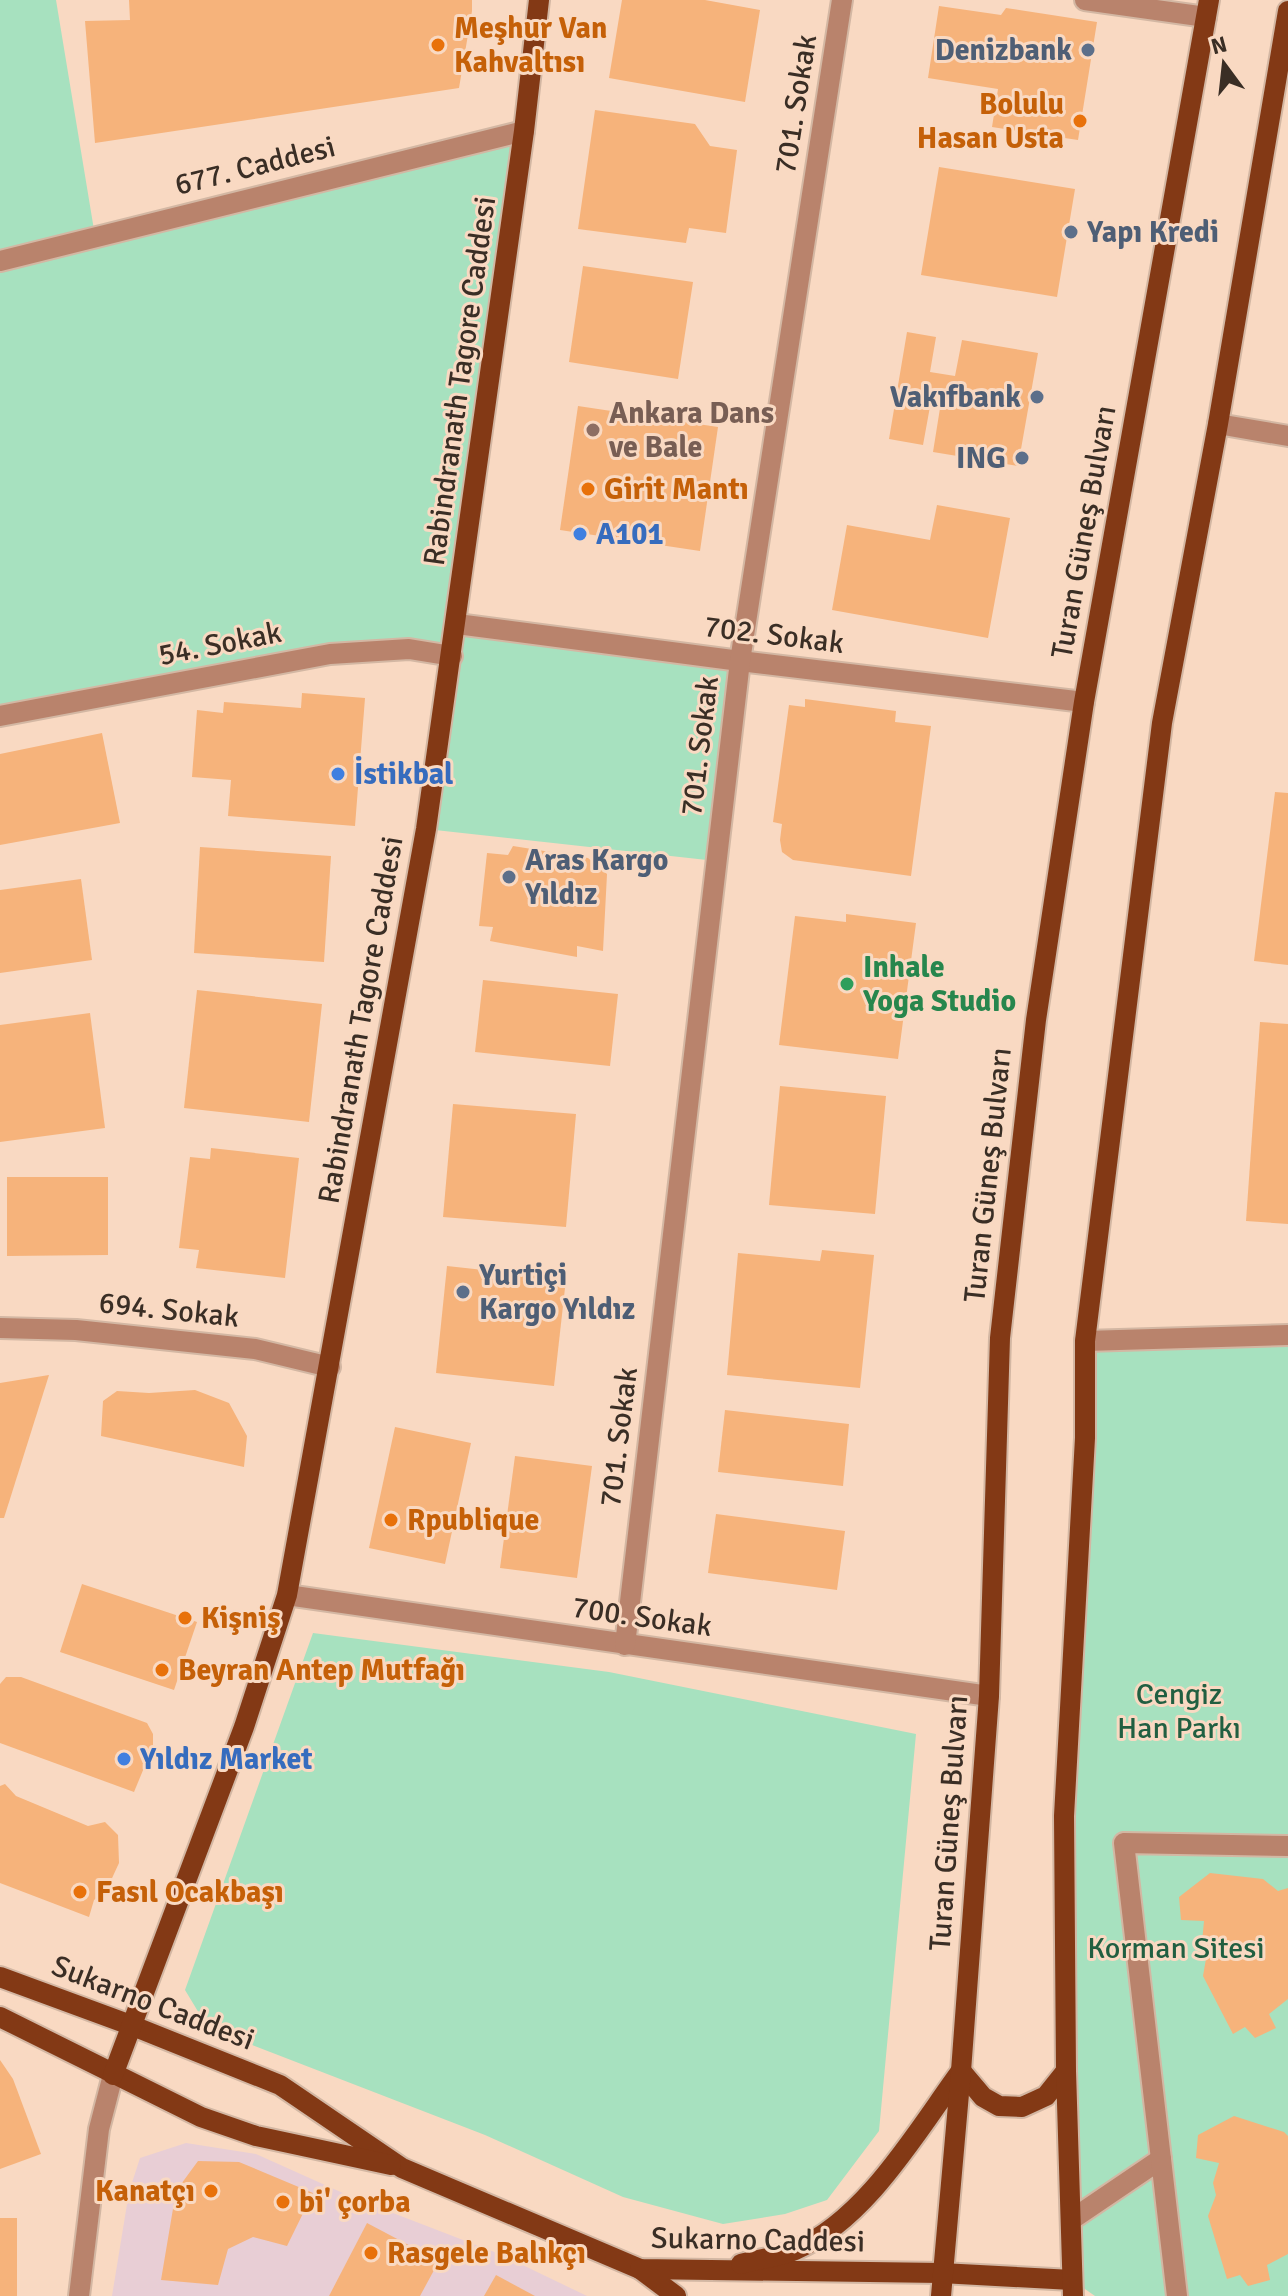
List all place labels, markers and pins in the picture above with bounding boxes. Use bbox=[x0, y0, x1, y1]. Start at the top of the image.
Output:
place label: Meşhur Van Kahvaltısı bbox=[454, 10, 607, 81]
place label: Denizbank bbox=[935, 32, 1072, 69]
marker: Meşhur Van Kahvaltısı bbox=[429, 36, 447, 54]
marker: Denizbank bbox=[1079, 41, 1097, 59]
place label: Bolulu Hasan Usta bbox=[917, 86, 1064, 157]
marker: Bolulu Hasan Usta bbox=[1071, 112, 1089, 130]
place label: Yapı Kredi bbox=[1086, 214, 1219, 251]
marker: Yapı Kredi bbox=[1062, 223, 1080, 241]
place label: Vakıfbank bbox=[890, 379, 1021, 416]
marker: Vakıfbank bbox=[1028, 388, 1046, 406]
place label: Ankara Dans ve Bale bbox=[608, 395, 774, 466]
marker: Ankara Dans ve Bale bbox=[584, 421, 602, 439]
place label: ING bbox=[956, 440, 1006, 477]
marker: ING bbox=[1013, 449, 1031, 467]
place label: Girit Mantı bbox=[604, 471, 749, 508]
marker: Girit Mantı bbox=[579, 480, 597, 498]
place label: A101 bbox=[596, 516, 664, 553]
marker: A101 bbox=[571, 525, 589, 543]
place label: İstikbal bbox=[354, 756, 453, 793]
marker: İstikbal bbox=[329, 765, 347, 783]
place label: Aras Kargo Yıldız bbox=[524, 842, 668, 913]
marker: Aras Kargo Yıldız bbox=[500, 868, 518, 886]
place label: Inhale Yoga Studio bbox=[862, 949, 1016, 1020]
marker: Inhale Yoga Studio bbox=[838, 975, 856, 993]
place label: Yurtiçi Kargo Yıldız bbox=[478, 1257, 635, 1328]
marker: Yurtiçi Kargo Yıldız bbox=[454, 1283, 472, 1301]
place label: Rpublique bbox=[407, 1502, 540, 1539]
marker: Rpublique bbox=[382, 1511, 400, 1529]
place label: Kişniş bbox=[201, 1600, 281, 1637]
marker: Kişniş bbox=[176, 1609, 194, 1627]
place label: Beyran Antep Mutfağı bbox=[178, 1652, 465, 1689]
marker: Beyran Antep Mutfağı bbox=[153, 1661, 171, 1679]
place label: Yıldız Market bbox=[139, 1741, 313, 1778]
marker: Yıldız Market bbox=[115, 1750, 133, 1768]
place label: Fasıl Ocakbaşı bbox=[96, 1874, 284, 1911]
marker: Fasıl Ocakbaşı bbox=[71, 1883, 89, 1901]
place label: Kanatçı bbox=[95, 2173, 195, 2210]
marker: Kanatçı bbox=[202, 2182, 220, 2200]
place label: bi' çorba bbox=[299, 2184, 411, 2221]
marker: bi' çorba bbox=[274, 2193, 292, 2211]
place label: Rasgele Balıkçı bbox=[387, 2235, 586, 2272]
marker: Rasgele Balıkçı bbox=[362, 2244, 380, 2262]

